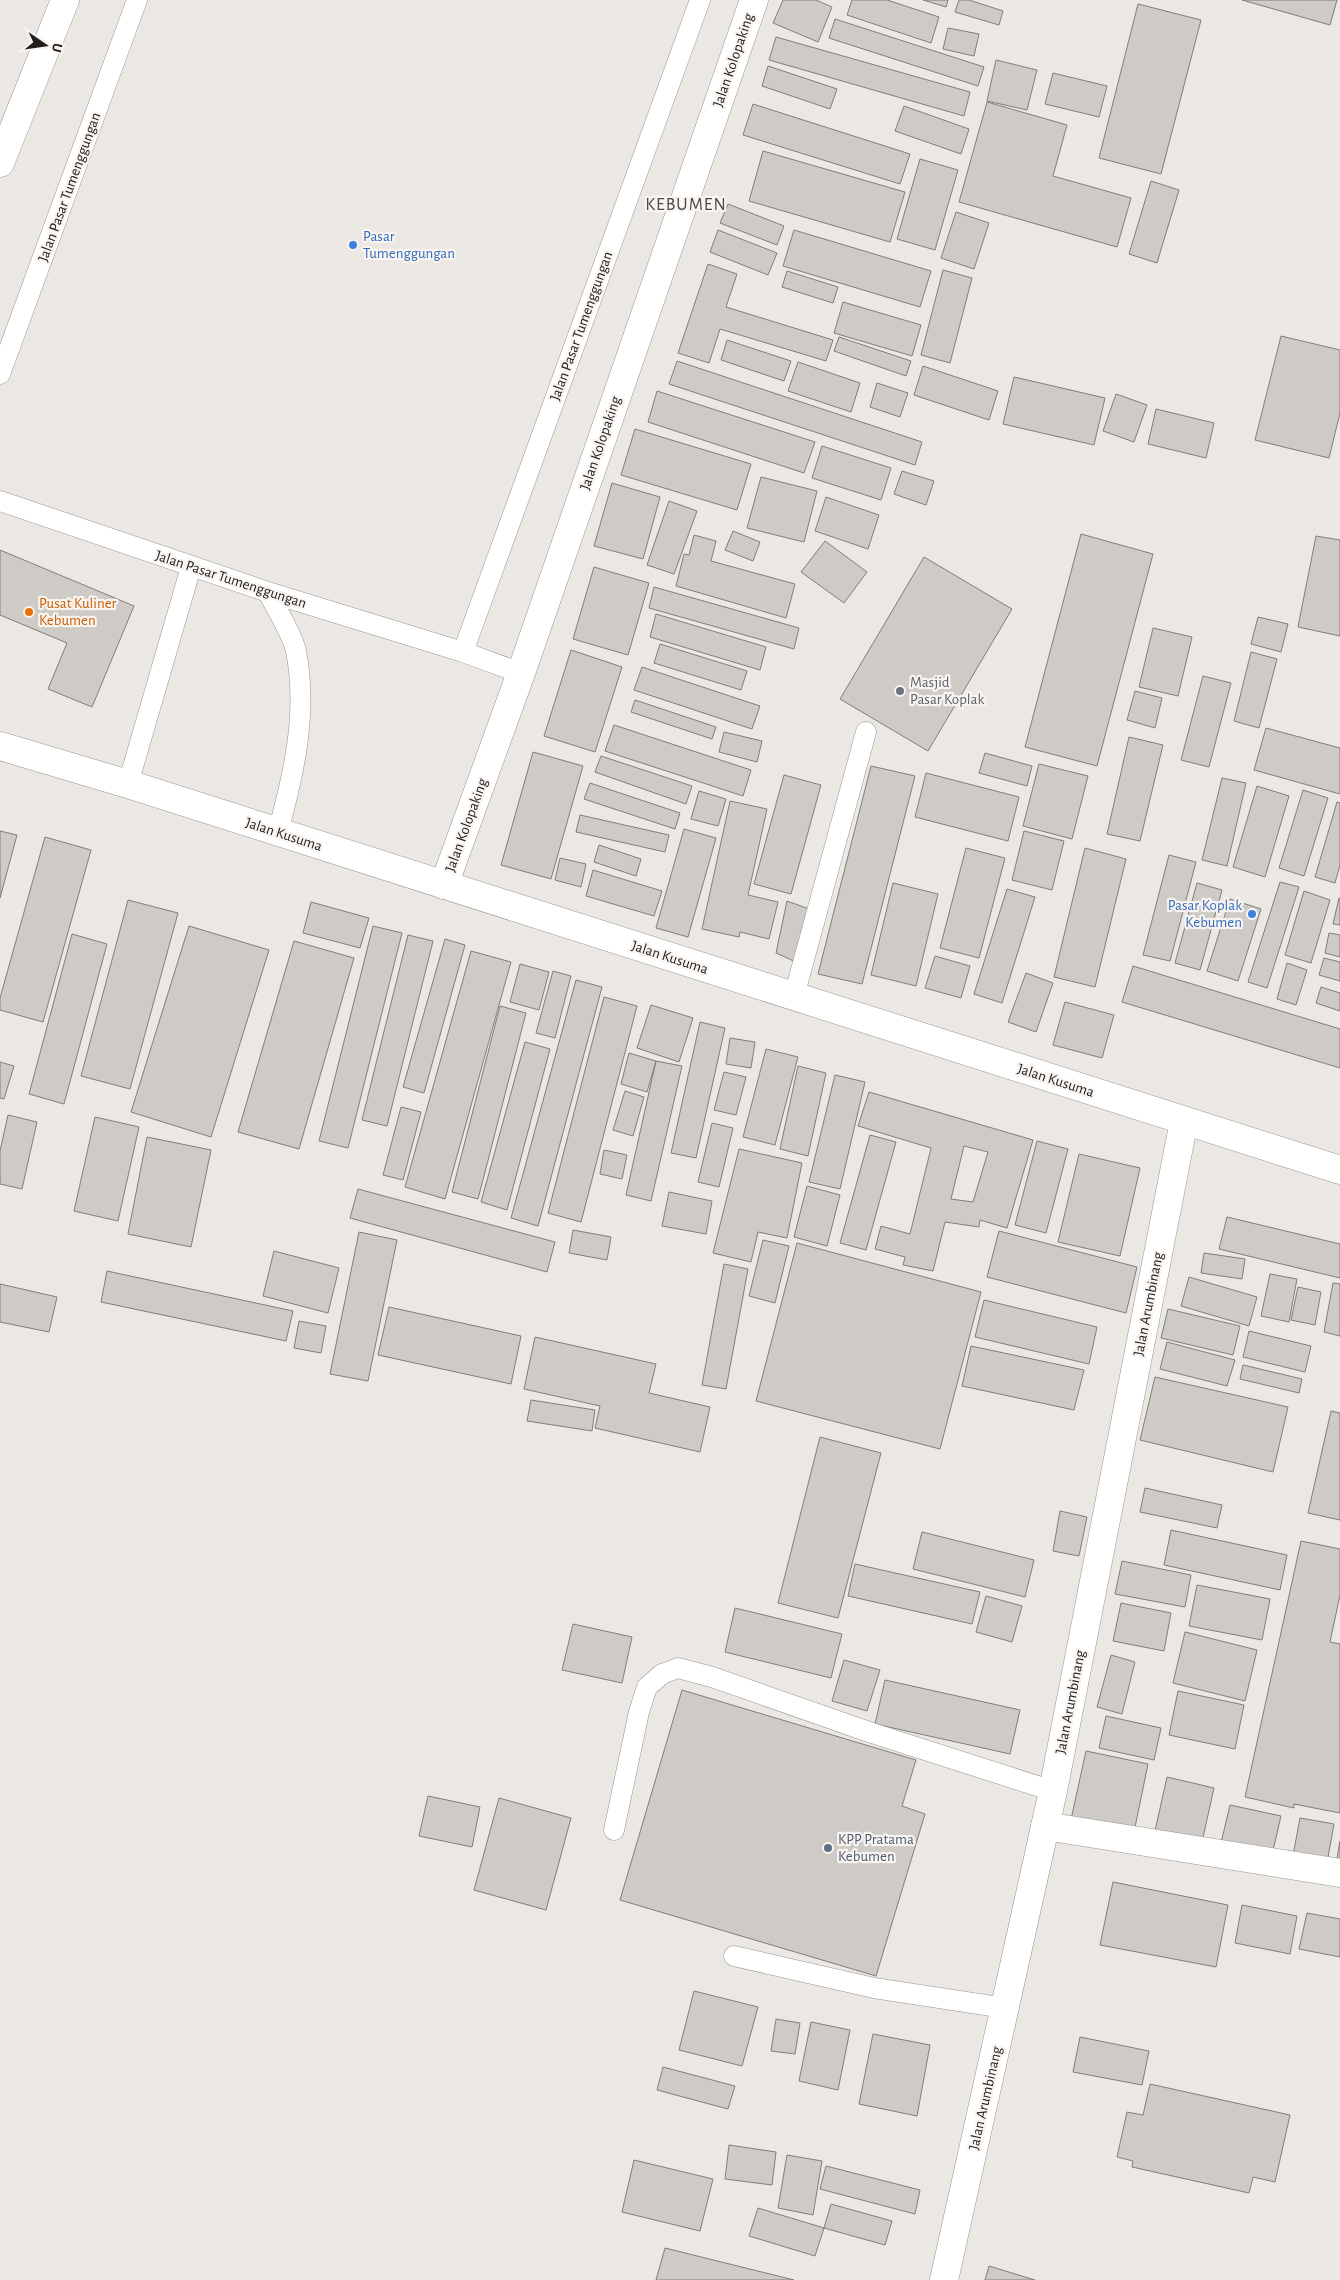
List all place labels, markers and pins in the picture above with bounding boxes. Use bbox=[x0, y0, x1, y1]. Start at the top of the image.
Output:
place label: Pasar Tumenggungan bbox=[363, 229, 455, 261]
marker: Pasar Tumenggungan bbox=[347, 239, 359, 251]
place label: Pusat Kuliner Kebumen bbox=[39, 596, 117, 628]
marker: Pusat Kuliner Kebumen bbox=[23, 606, 35, 618]
place label: Masjid Pasar Koplak bbox=[910, 675, 984, 707]
marker: Masjid Pasar Koplak bbox=[894, 685, 906, 697]
place label: Pasar Koplak Kebumen bbox=[1168, 898, 1242, 930]
marker: Pasar Koplak Kebumen bbox=[1246, 908, 1258, 920]
place label: KPP Pratama Kebumen bbox=[838, 1832, 914, 1864]
marker: KPP Pratama Kebumen bbox=[822, 1842, 834, 1854]

